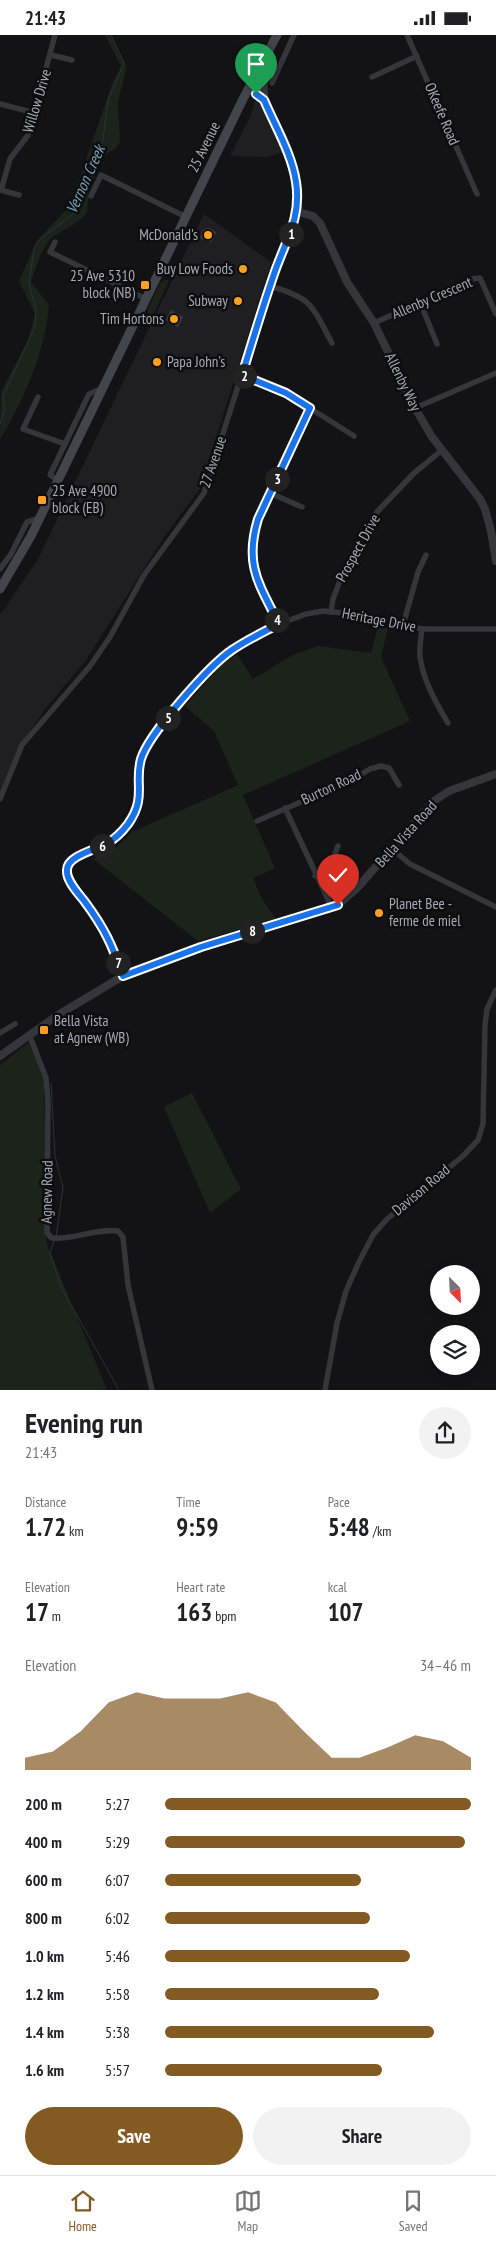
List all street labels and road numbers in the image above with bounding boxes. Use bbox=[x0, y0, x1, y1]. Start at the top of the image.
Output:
street label: Willow Drive bbox=[18, 67, 55, 135]
street label: OKeefe Road bbox=[421, 80, 464, 148]
street label: 25 Avenue bbox=[183, 118, 224, 175]
street label: Allenby Crescent bbox=[389, 272, 475, 323]
street label: Allenby Way bbox=[381, 349, 426, 414]
street label: 27 Avenue bbox=[195, 433, 230, 490]
street label: Prospect Drive bbox=[331, 511, 384, 585]
street label: Heritage Drive bbox=[341, 603, 418, 636]
street label: Burton Road bbox=[298, 764, 364, 809]
street label: Bella Vista Road bbox=[371, 796, 441, 871]
street label: Agnew Road bbox=[36, 1160, 57, 1224]
street label: Davison Road bbox=[388, 1160, 454, 1219]

